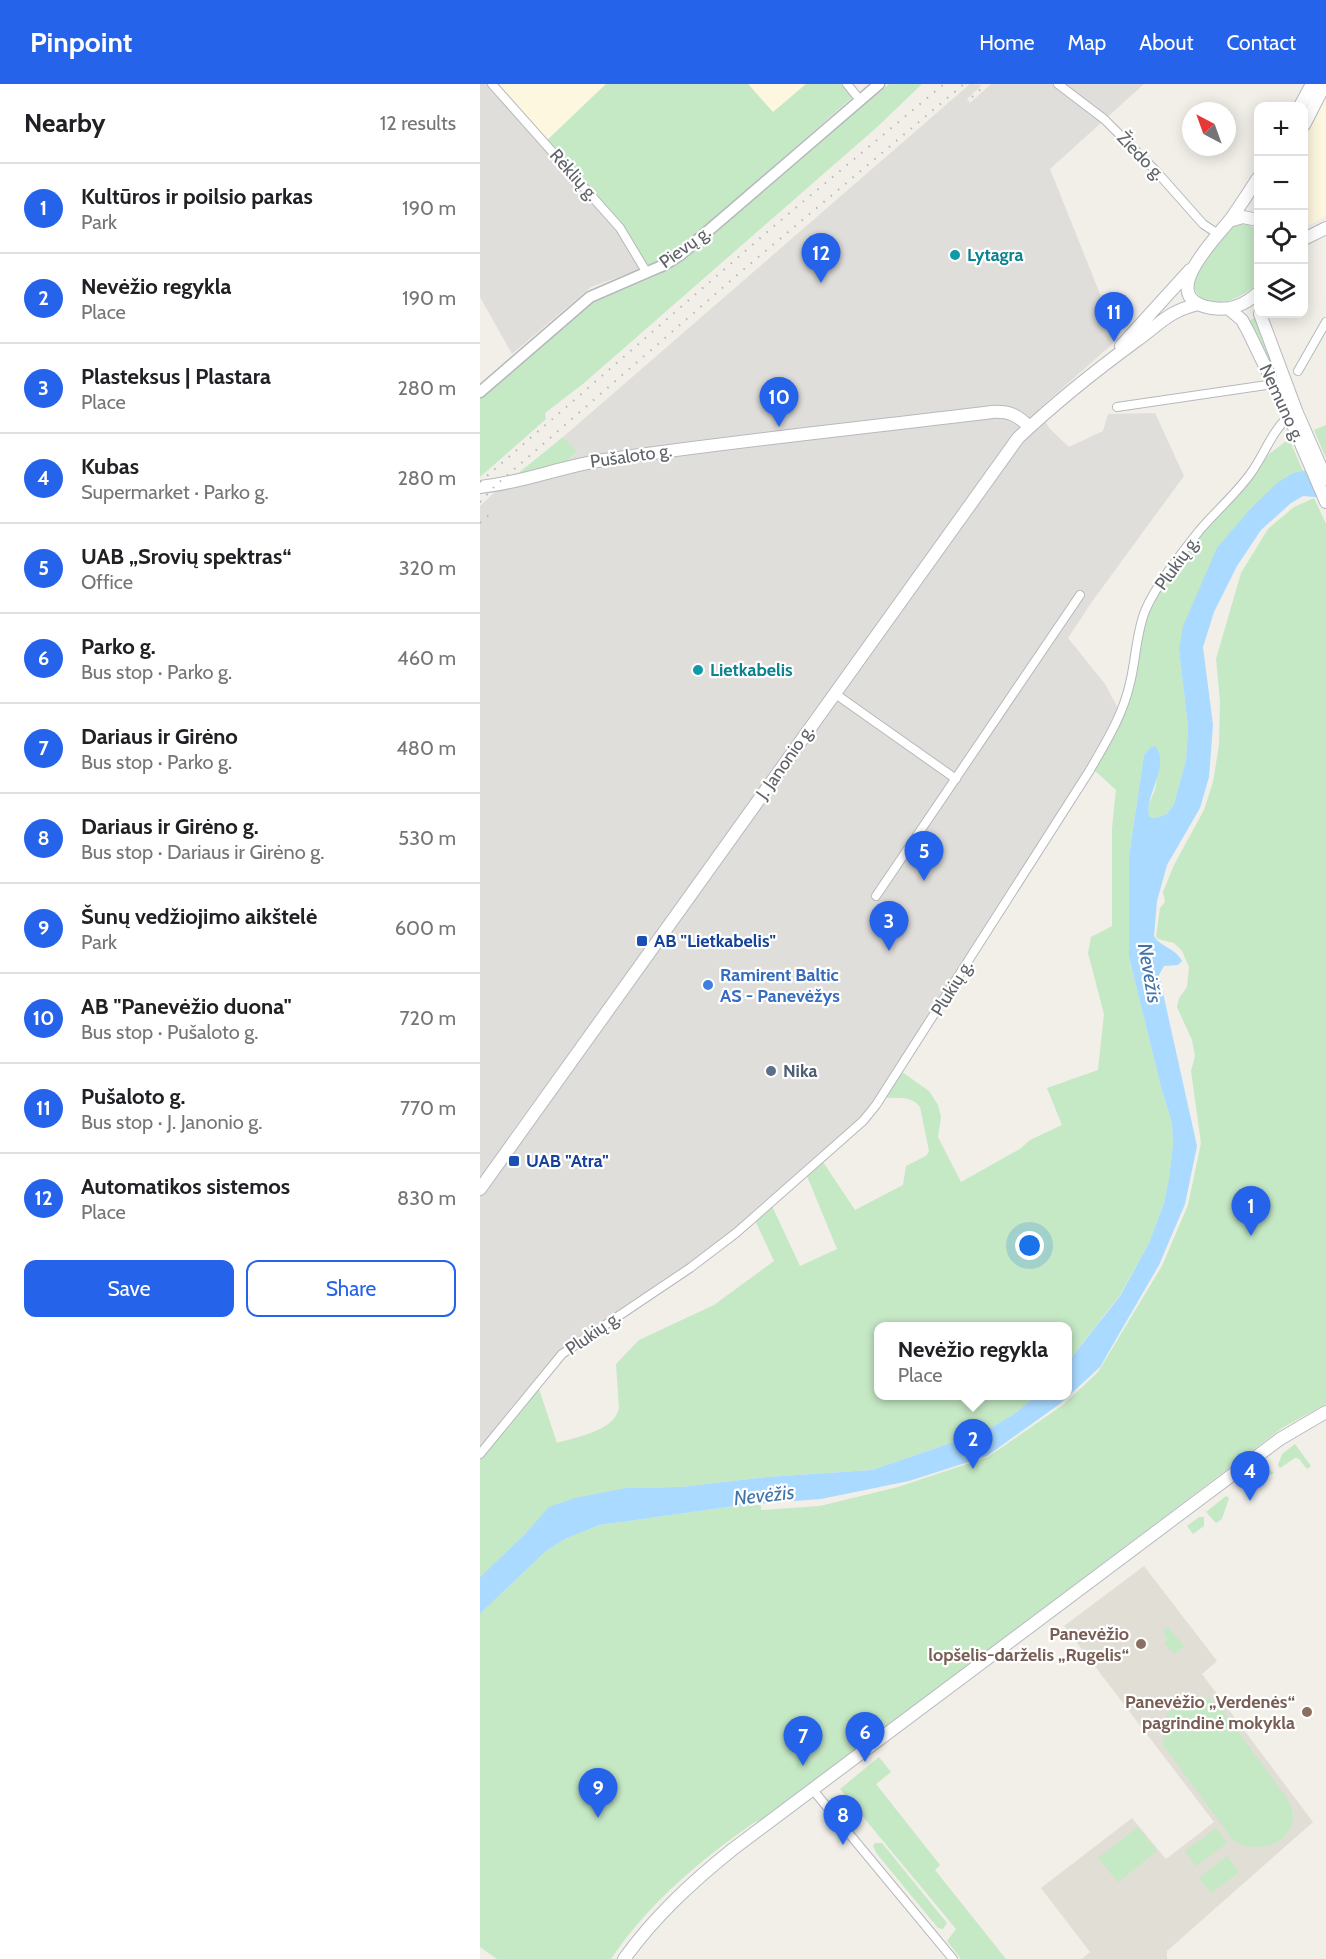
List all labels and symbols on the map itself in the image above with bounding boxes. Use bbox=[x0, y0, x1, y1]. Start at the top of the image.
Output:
north arrow bbox=[1182, 102, 1236, 156]
street label: Žiedo g. bbox=[1112, 126, 1170, 185]
street label: Rėklių g. bbox=[545, 144, 603, 206]
street label: Pievų g. bbox=[655, 221, 715, 273]
pin: 12 bbox=[802, 234, 840, 283]
place label: Lytagra bbox=[967, 244, 1023, 266]
marker: Lytagra bbox=[948, 248, 962, 262]
pin: 11 bbox=[1094, 292, 1134, 342]
street label: Nemuno g. bbox=[1254, 360, 1310, 446]
pin: 10 bbox=[760, 378, 798, 427]
street label: Pušaloto g. bbox=[589, 439, 673, 473]
street label: Plukių g. bbox=[1150, 531, 1204, 595]
place label: Lietkabelis bbox=[710, 659, 793, 681]
marker: Lietkabelis bbox=[691, 663, 705, 677]
street label: J. Janonio g. bbox=[751, 720, 819, 804]
pin: 5 bbox=[904, 832, 944, 881]
pin: 3 bbox=[870, 902, 908, 951]
place label: AB "Lietkabelis" bbox=[654, 930, 776, 952]
marker: AB "Lietkabelis" bbox=[635, 934, 649, 948]
water label: Nevėžis bbox=[1133, 941, 1167, 1005]
street label: Plukių g. bbox=[926, 956, 978, 1020]
place label: Ramirent Baltic AS - Panevėžys bbox=[720, 964, 840, 1007]
marker: Ramirent Baltic AS - Panevėžys bbox=[701, 978, 715, 992]
place label: Nika bbox=[783, 1060, 818, 1082]
marker: Nika bbox=[764, 1064, 778, 1078]
place label: UAB "Atra" bbox=[526, 1150, 609, 1172]
marker: UAB "Atra" bbox=[507, 1154, 521, 1168]
pin: 1 bbox=[1232, 1186, 1270, 1236]
your location bbox=[1015, 1231, 1044, 1260]
street label: Plukių g. bbox=[561, 1306, 625, 1360]
pin: 2 bbox=[954, 1420, 992, 1469]
pin: 4 bbox=[1230, 1452, 1270, 1501]
water label: Nevėžis bbox=[733, 1480, 796, 1510]
place label: Panevėžio lopšelis-darželis „Rugelis“ bbox=[928, 1623, 1129, 1666]
marker: Panevėžio lopšelis-darželis „Rugelis“ bbox=[1134, 1637, 1148, 1651]
place label: Panevėžio „Verdenės“ pagrindinė mokykla bbox=[1125, 1691, 1295, 1734]
marker: Panevėžio „Verdenės“ pagrindinė mokykla bbox=[1300, 1705, 1314, 1719]
pin: 6 bbox=[846, 1712, 884, 1762]
pin: 7 bbox=[784, 1716, 822, 1766]
pin: 9 bbox=[578, 1768, 618, 1818]
pin: 8 bbox=[824, 1796, 862, 1845]

